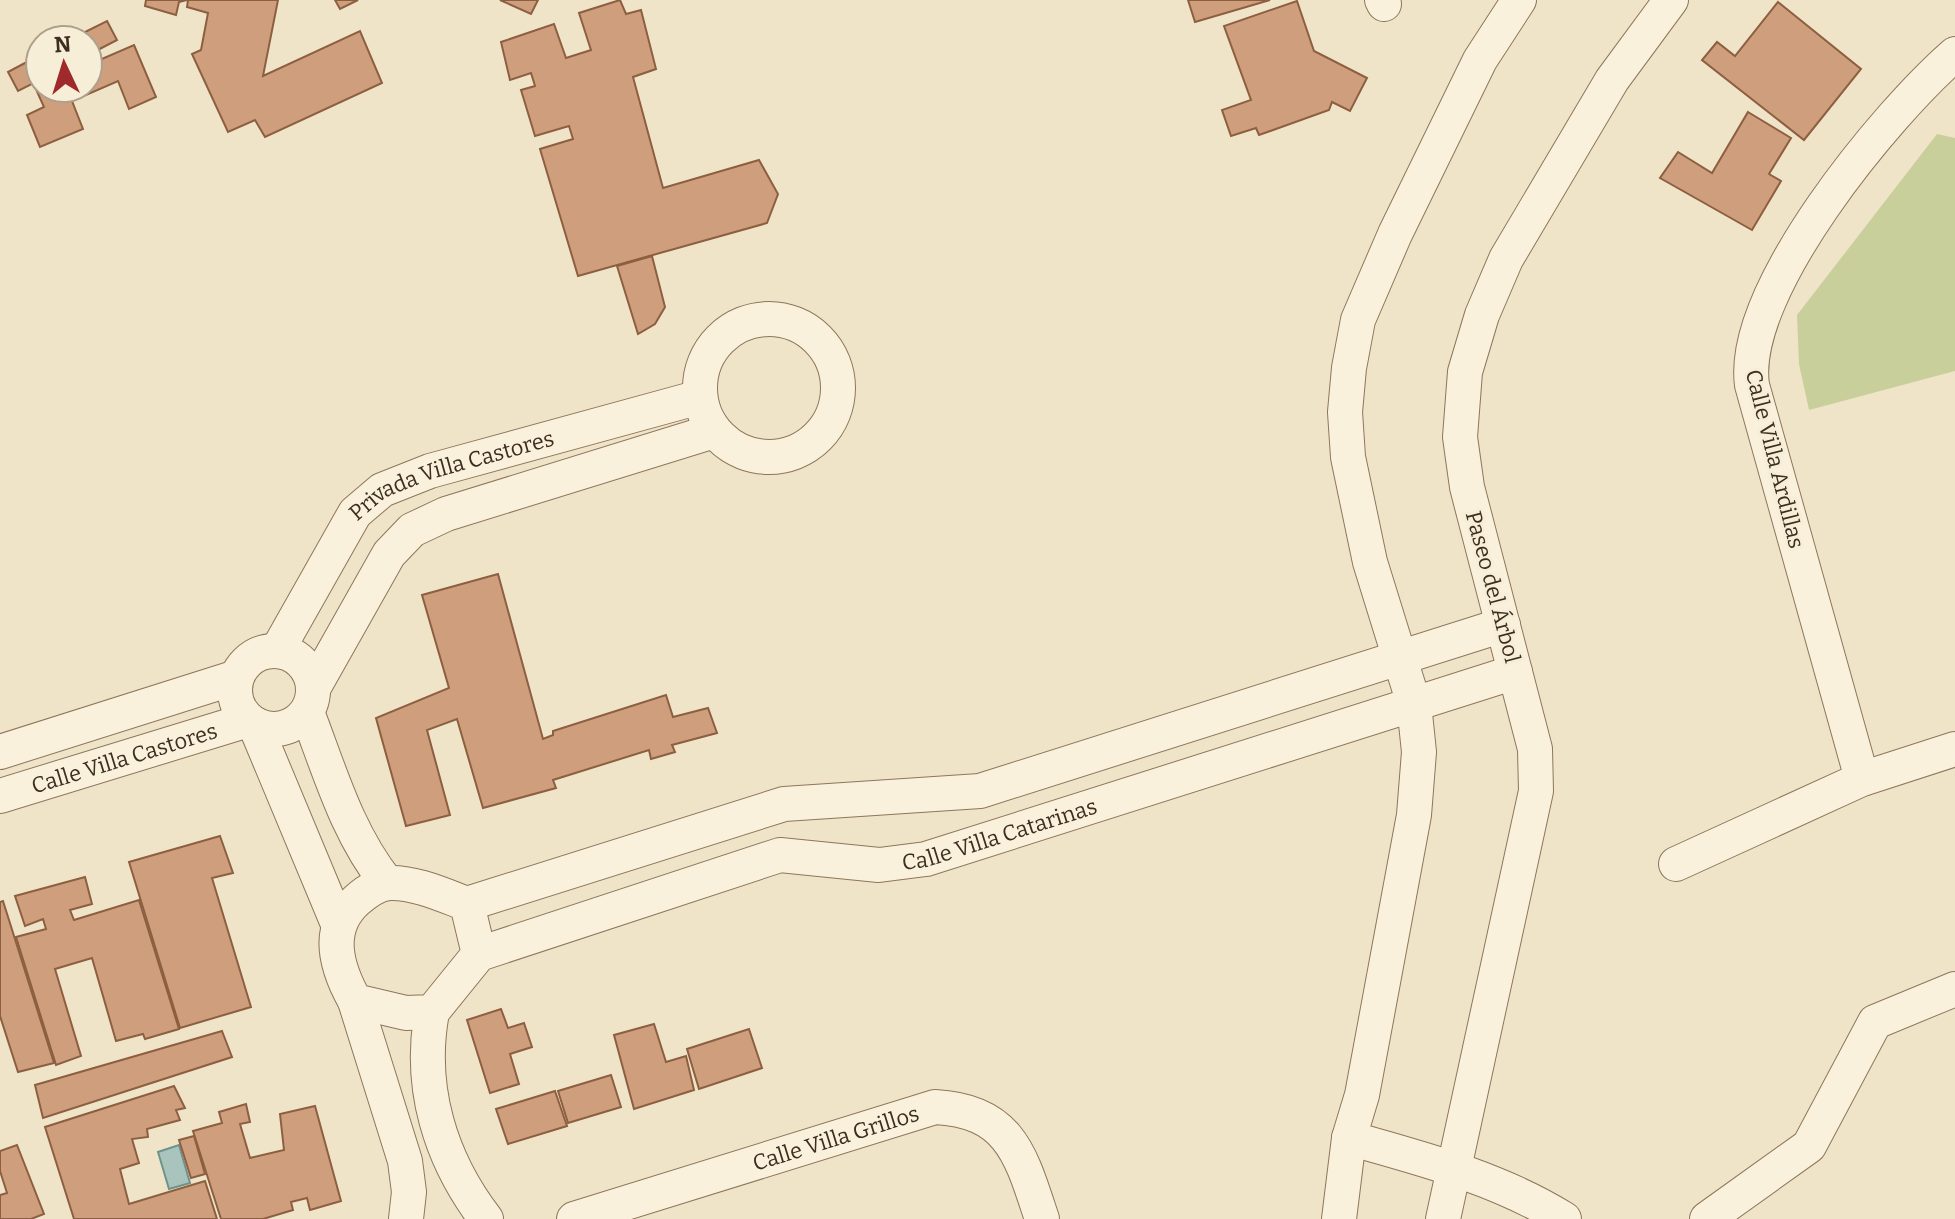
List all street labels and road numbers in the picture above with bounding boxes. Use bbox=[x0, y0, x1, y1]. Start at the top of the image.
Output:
street label: Calle Villa Ardillas bbox=[1740, 367, 1810, 551]
street label: Privada Villa Castores bbox=[343, 424, 557, 526]
street label: Paseo del Árbol bbox=[1460, 508, 1526, 666]
street label: Calle Villa Castores bbox=[28, 717, 221, 799]
street label: Calle Villa Catarinas bbox=[900, 792, 1100, 875]
street label: Calle Villa Grillos bbox=[749, 1099, 922, 1176]

